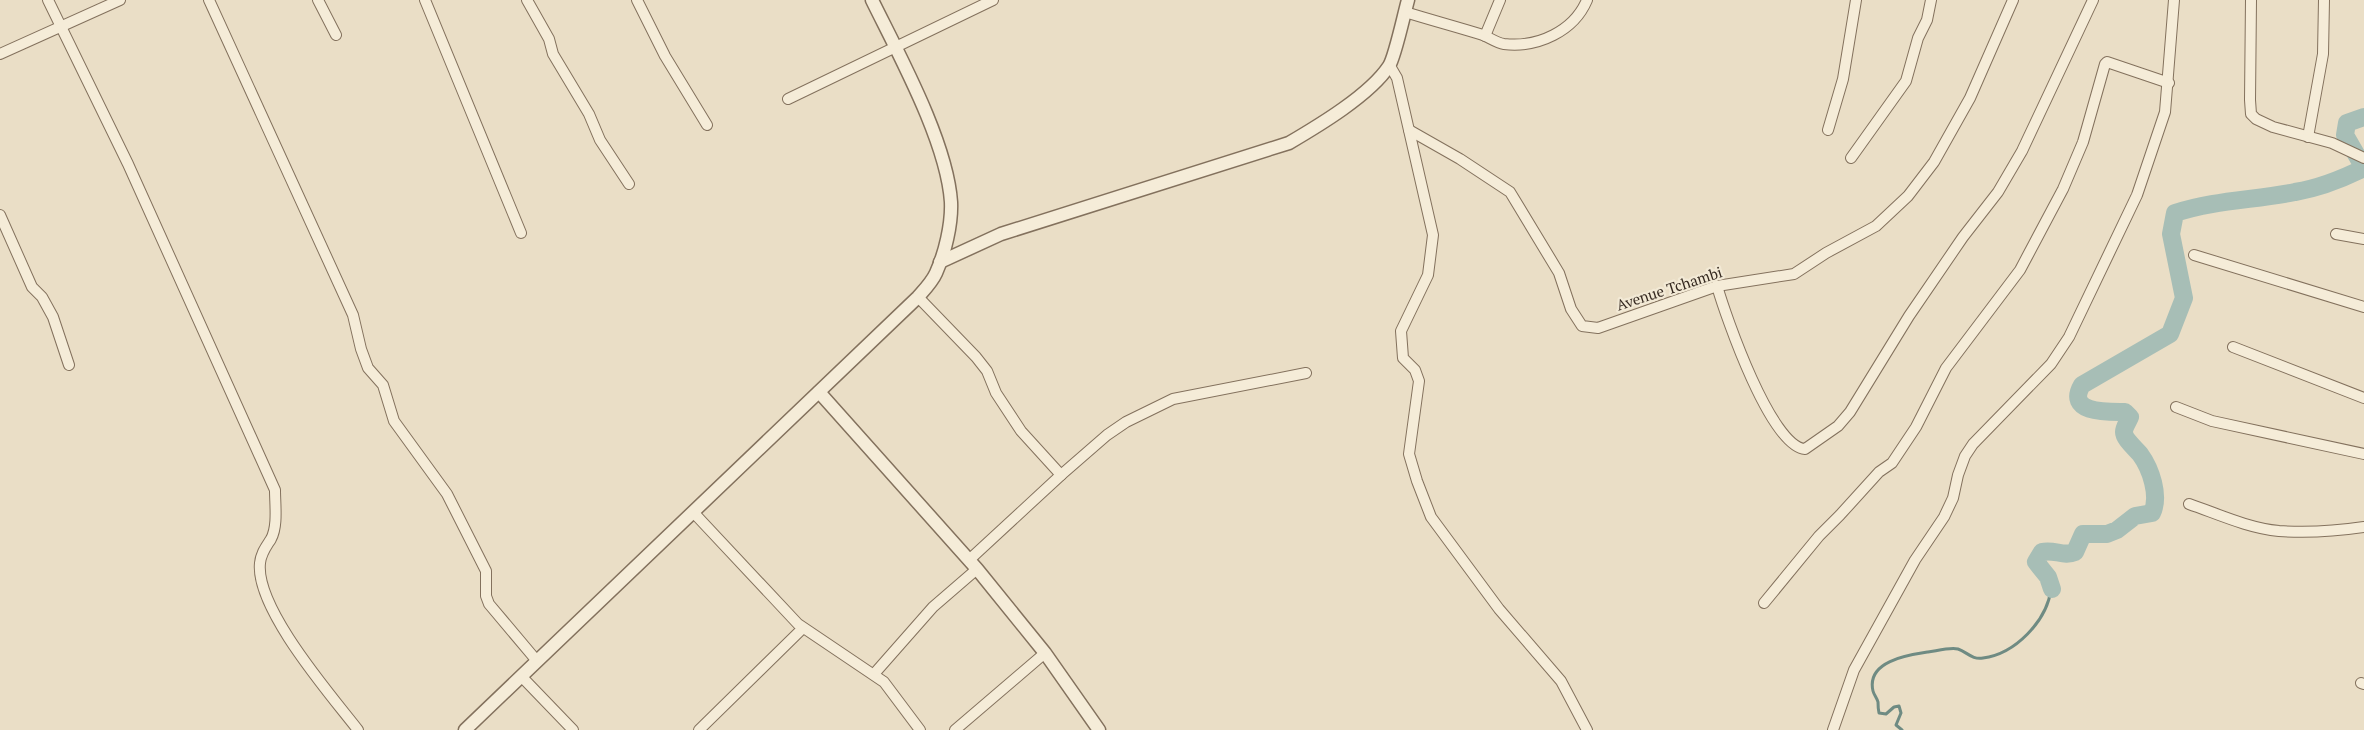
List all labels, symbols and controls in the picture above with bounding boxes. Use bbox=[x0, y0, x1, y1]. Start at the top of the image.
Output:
street label: Avenue Tchambi bbox=[1614, 261, 1724, 315]

